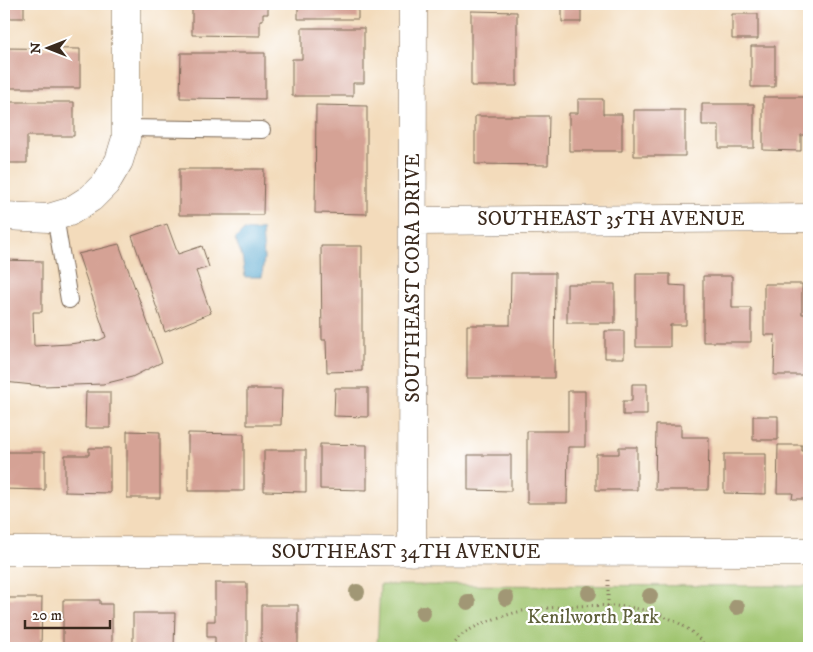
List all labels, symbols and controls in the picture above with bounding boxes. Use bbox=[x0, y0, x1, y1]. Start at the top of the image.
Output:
north arrow bbox=[22, 22, 72, 72]
text: N bbox=[27, 42, 45, 54]
street label: SOUTHEAST CORA DRIVE bbox=[401, 153, 426, 403]
street label: SOUTHEAST 35TH AVENUE bbox=[477, 207, 745, 232]
street label: SOUTHEAST 34TH AVENUE bbox=[271, 540, 541, 565]
scale bar bbox=[25, 597, 110, 629]
park label: Kenilworth Park bbox=[527, 605, 659, 630]
text: 20 m bbox=[32, 606, 62, 625]

